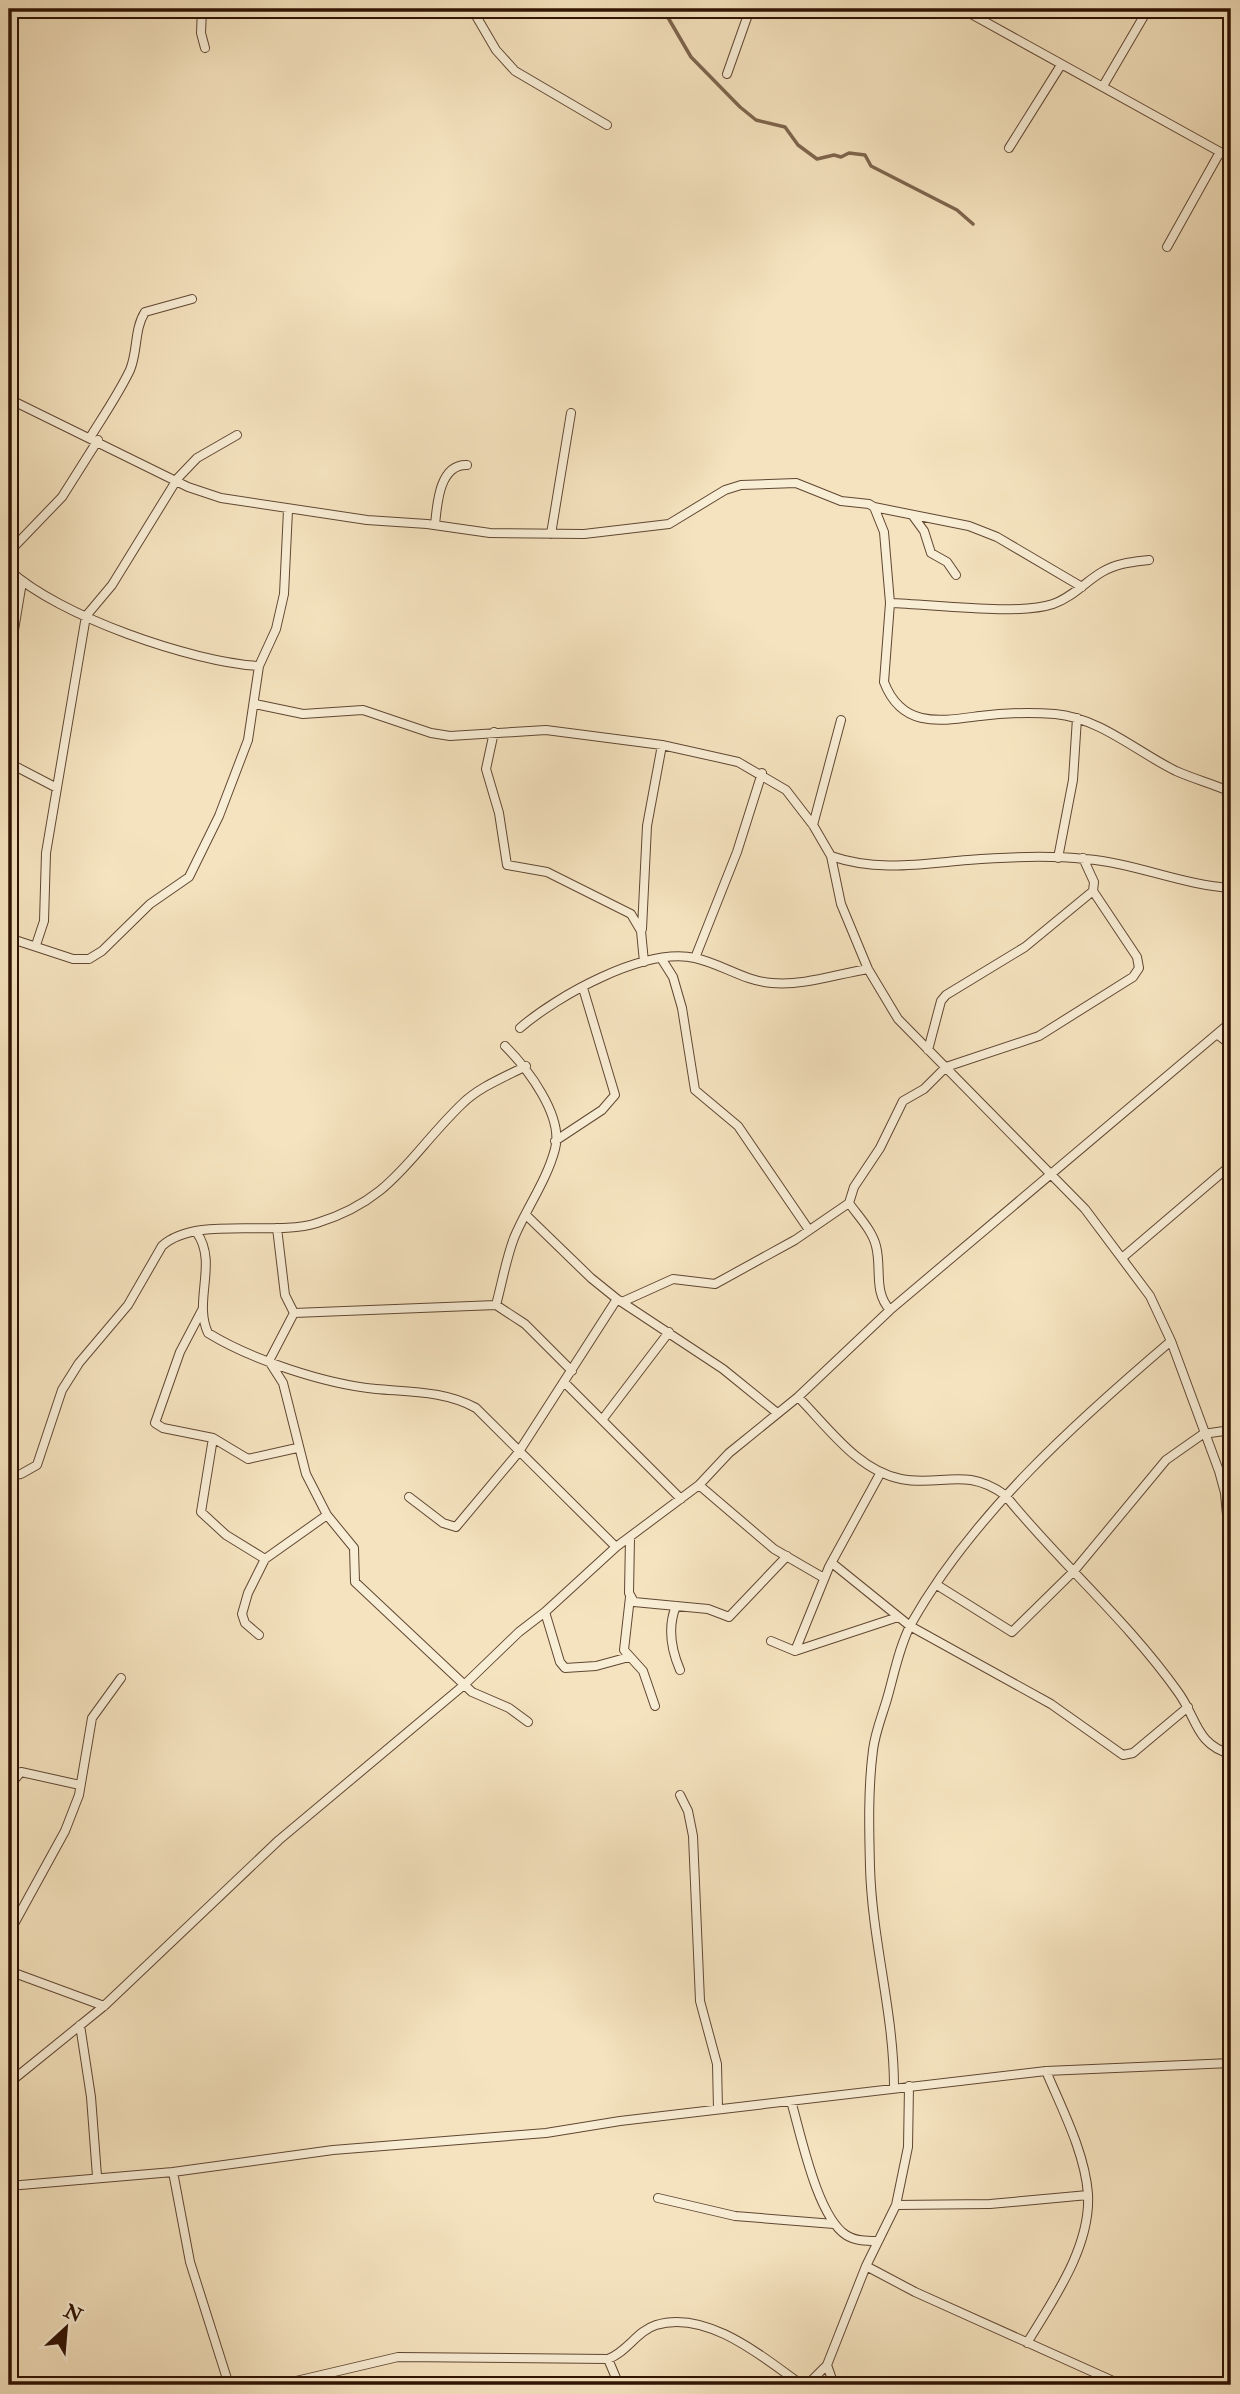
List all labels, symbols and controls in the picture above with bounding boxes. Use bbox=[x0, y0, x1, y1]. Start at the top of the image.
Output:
north arrow bbox=[32, 2292, 102, 2362]
text: N bbox=[59, 2299, 87, 2329]

